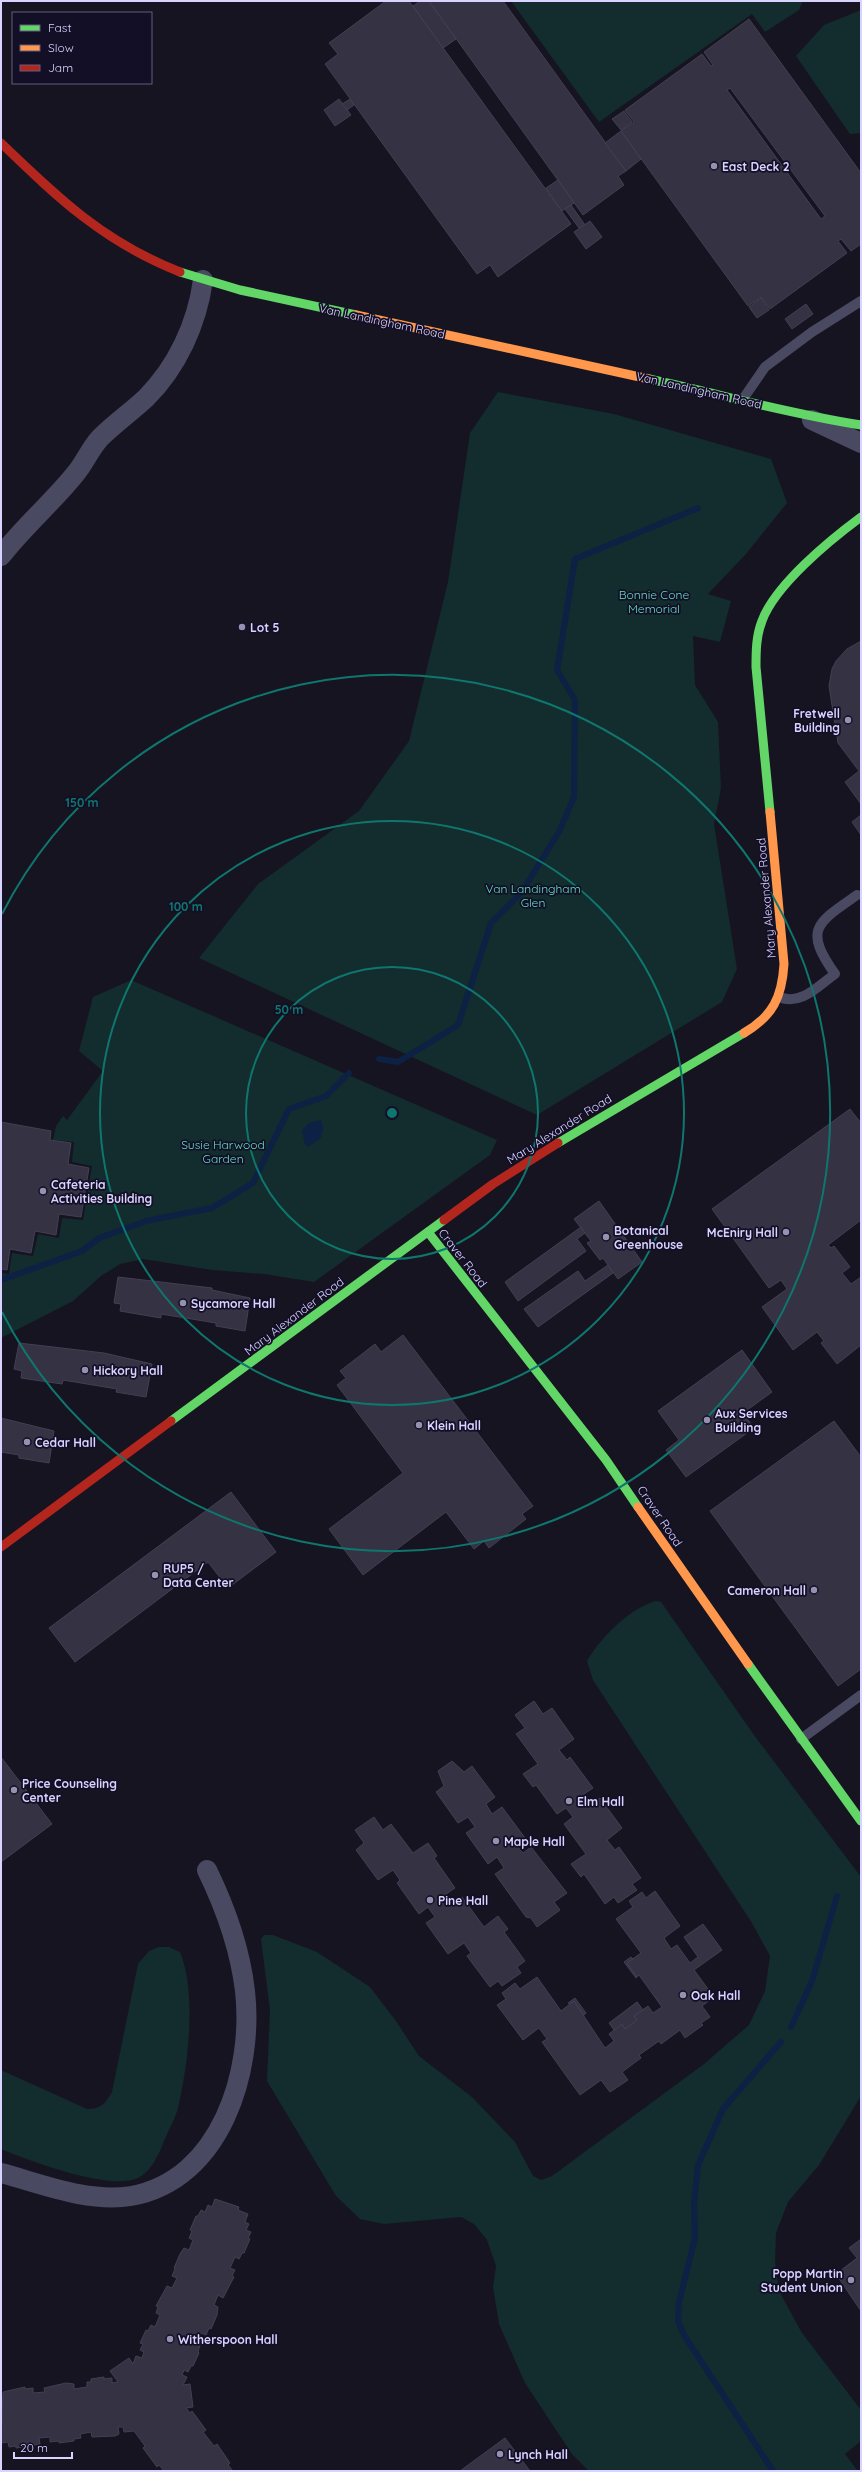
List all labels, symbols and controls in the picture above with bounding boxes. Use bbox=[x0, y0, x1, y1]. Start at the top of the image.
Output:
legend bbox=[12, 12, 152, 84]
text: Fast bbox=[48, 20, 72, 35]
text: Slow bbox=[48, 40, 74, 55]
text: Jam bbox=[48, 60, 73, 75]
place label: East Deck 2 bbox=[722, 159, 790, 174]
marker: East Deck 2 bbox=[709, 161, 719, 171]
street label: Van Landingham Road bbox=[318, 300, 446, 342]
street label: Van Landingham Road bbox=[635, 368, 763, 412]
park label: Bonnie Cone Memorial bbox=[619, 587, 689, 616]
place label: Lot 5 bbox=[250, 620, 280, 635]
marker: Lot 5 bbox=[237, 622, 247, 632]
place label: Fretwell Building bbox=[793, 706, 840, 735]
marker: Fretwell Building bbox=[843, 715, 853, 725]
text: 150 m bbox=[65, 795, 99, 810]
street label: Mary Alexander Road bbox=[753, 837, 779, 959]
park label: Van Landingham Glen bbox=[485, 881, 581, 910]
text: 100 m bbox=[169, 899, 203, 914]
text: 50 m bbox=[275, 1002, 303, 1017]
street label: Mary Alexander Road bbox=[504, 1091, 614, 1167]
centre of rings bbox=[385, 1106, 399, 1120]
park label: Susie Harwood Garden bbox=[181, 1137, 265, 1166]
place label: Cafeteria Activities Building bbox=[51, 1177, 152, 1206]
marker: Cafeteria Activities Building bbox=[38, 1186, 48, 1196]
place label: Botanical Greenhouse bbox=[614, 1223, 683, 1252]
place label: McEniry Hall bbox=[707, 1225, 778, 1240]
street label: Craver Road bbox=[435, 1226, 491, 1290]
marker: McEniry Hall bbox=[781, 1227, 791, 1237]
marker: Botanical Greenhouse bbox=[601, 1232, 611, 1242]
street label: Mary Alexander Road bbox=[241, 1274, 347, 1358]
place label: Sycamore Hall bbox=[191, 1296, 276, 1311]
marker: Sycamore Hall bbox=[178, 1298, 188, 1308]
place label: Hickory Hall bbox=[93, 1363, 163, 1378]
marker: Hickory Hall bbox=[80, 1365, 90, 1375]
place label: Aux Services Building bbox=[715, 1406, 788, 1435]
marker: Aux Services Building bbox=[702, 1415, 712, 1425]
place label: Klein Hall bbox=[427, 1418, 481, 1433]
marker: Klein Hall bbox=[414, 1420, 424, 1430]
place label: Cedar Hall bbox=[35, 1435, 96, 1450]
marker: Cedar Hall bbox=[22, 1437, 32, 1447]
street label: Craver Road bbox=[634, 1483, 686, 1549]
place label: RUP5 / Data Center bbox=[163, 1561, 234, 1590]
marker: RUP5 / Data Center bbox=[150, 1570, 160, 1580]
place label: Cameron Hall bbox=[727, 1583, 806, 1598]
marker: Cameron Hall bbox=[809, 1585, 819, 1595]
place label: Price Counseling Center bbox=[22, 1776, 117, 1805]
marker: Price Counseling Center bbox=[9, 1785, 19, 1795]
place label: Elm Hall bbox=[577, 1794, 624, 1809]
marker: Elm Hall bbox=[564, 1796, 574, 1806]
place label: Maple Hall bbox=[504, 1834, 565, 1849]
marker: Maple Hall bbox=[491, 1836, 501, 1846]
place label: Pine Hall bbox=[438, 1893, 488, 1908]
marker: Pine Hall bbox=[425, 1895, 435, 1905]
place label: Oak Hall bbox=[691, 1988, 740, 2003]
marker: Oak Hall bbox=[678, 1990, 688, 2000]
place label: Popp Martin Student Union bbox=[761, 2266, 843, 2295]
marker: Popp Martin Student Union bbox=[846, 2275, 856, 2285]
place label: Witherspoon Hall bbox=[178, 2332, 278, 2347]
marker: Witherspoon Hall bbox=[165, 2334, 175, 2344]
scale bar bbox=[14, 2434, 72, 2460]
text: 20 m bbox=[20, 2440, 48, 2455]
place label: Lynch Hall bbox=[508, 2447, 568, 2462]
marker: Lynch Hall bbox=[495, 2449, 505, 2459]

